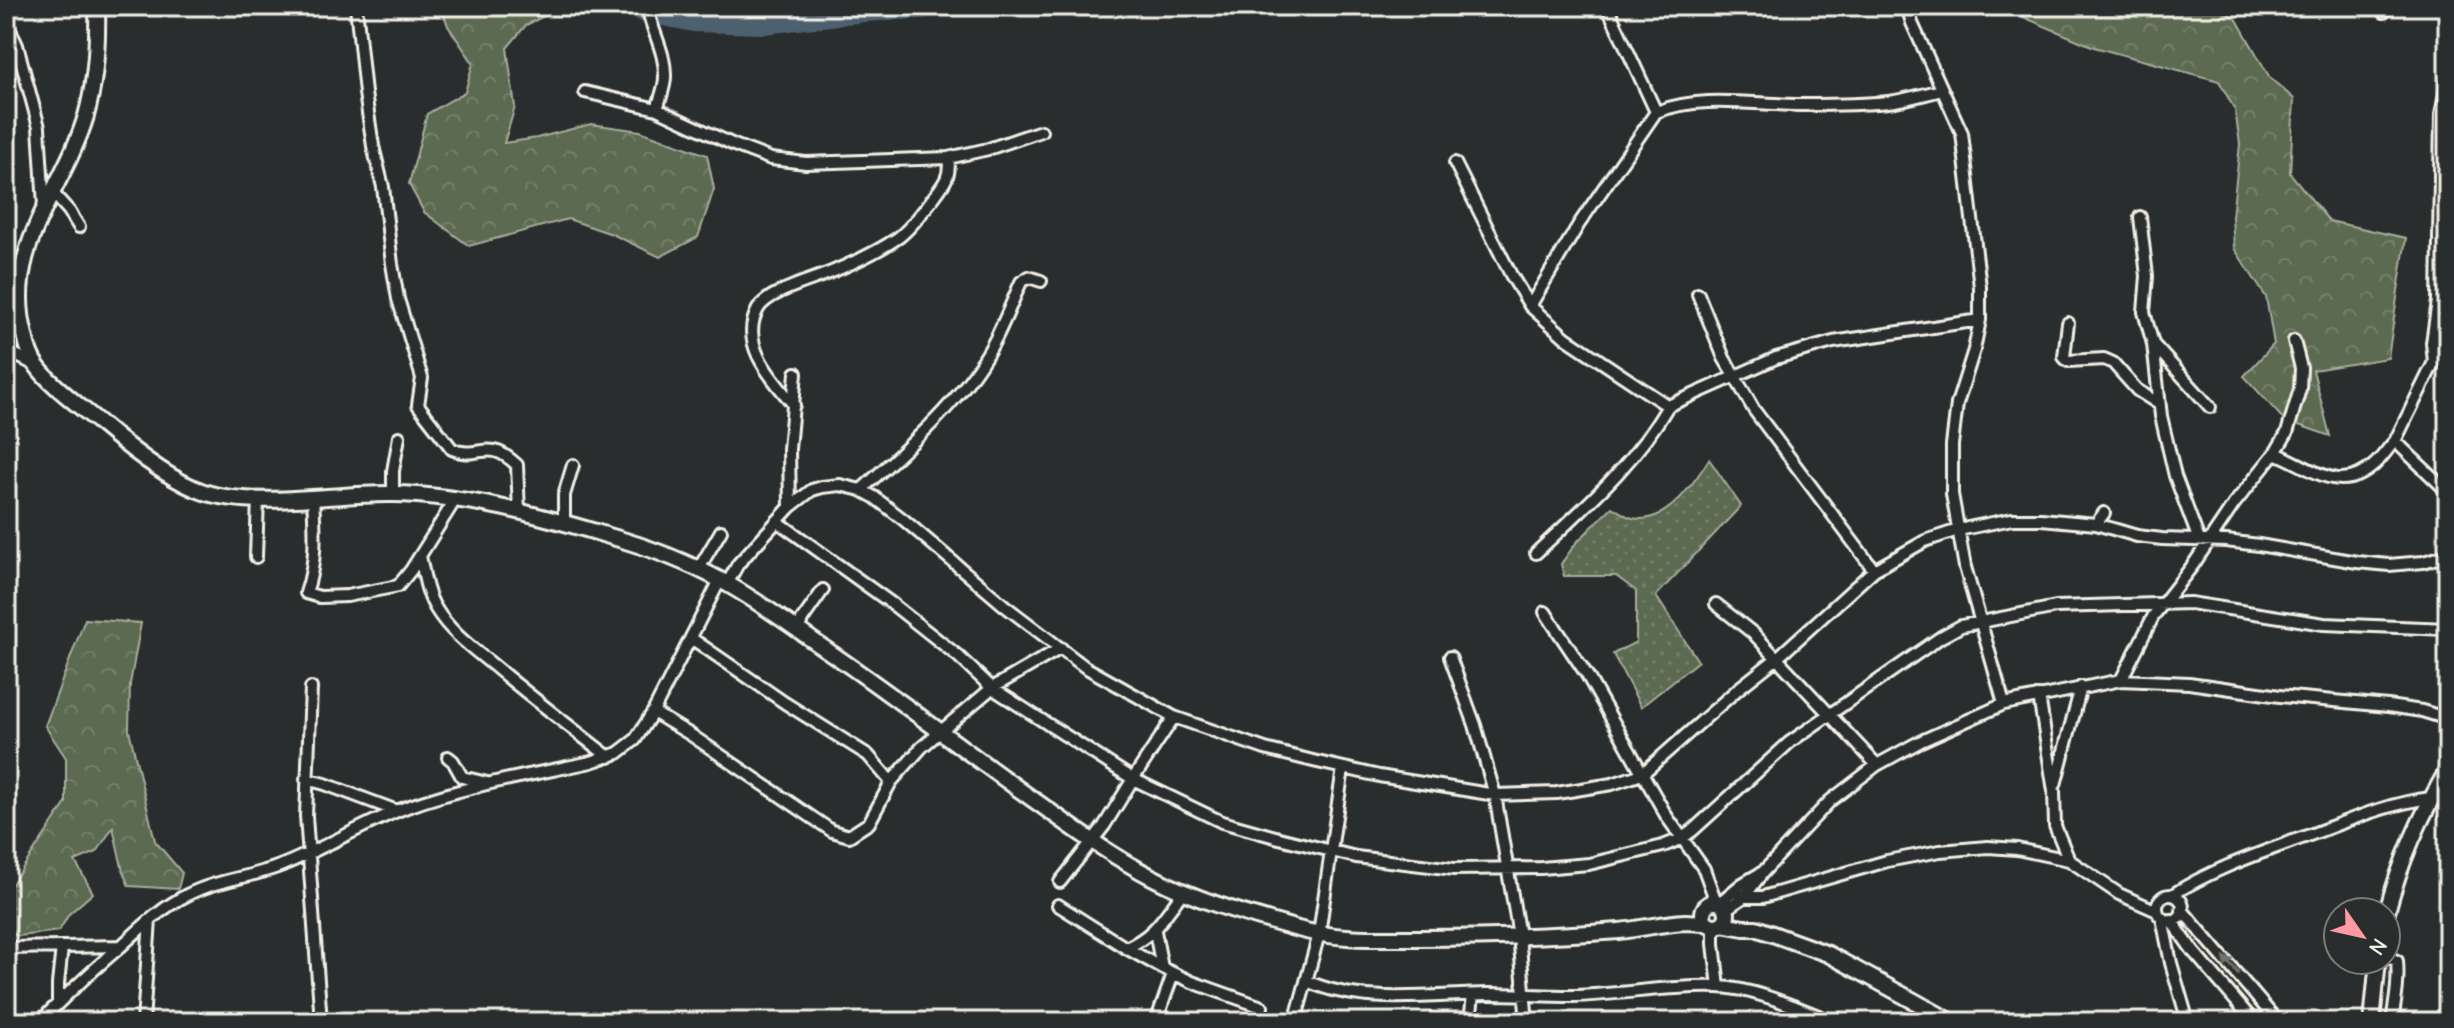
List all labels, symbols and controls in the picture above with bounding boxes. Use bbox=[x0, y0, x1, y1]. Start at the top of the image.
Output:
north arrow bbox=[2322, 896, 2402, 976]
text: N bbox=[2363, 933, 2393, 960]
one-way arrow bbox=[2223, 956, 2240, 976]

